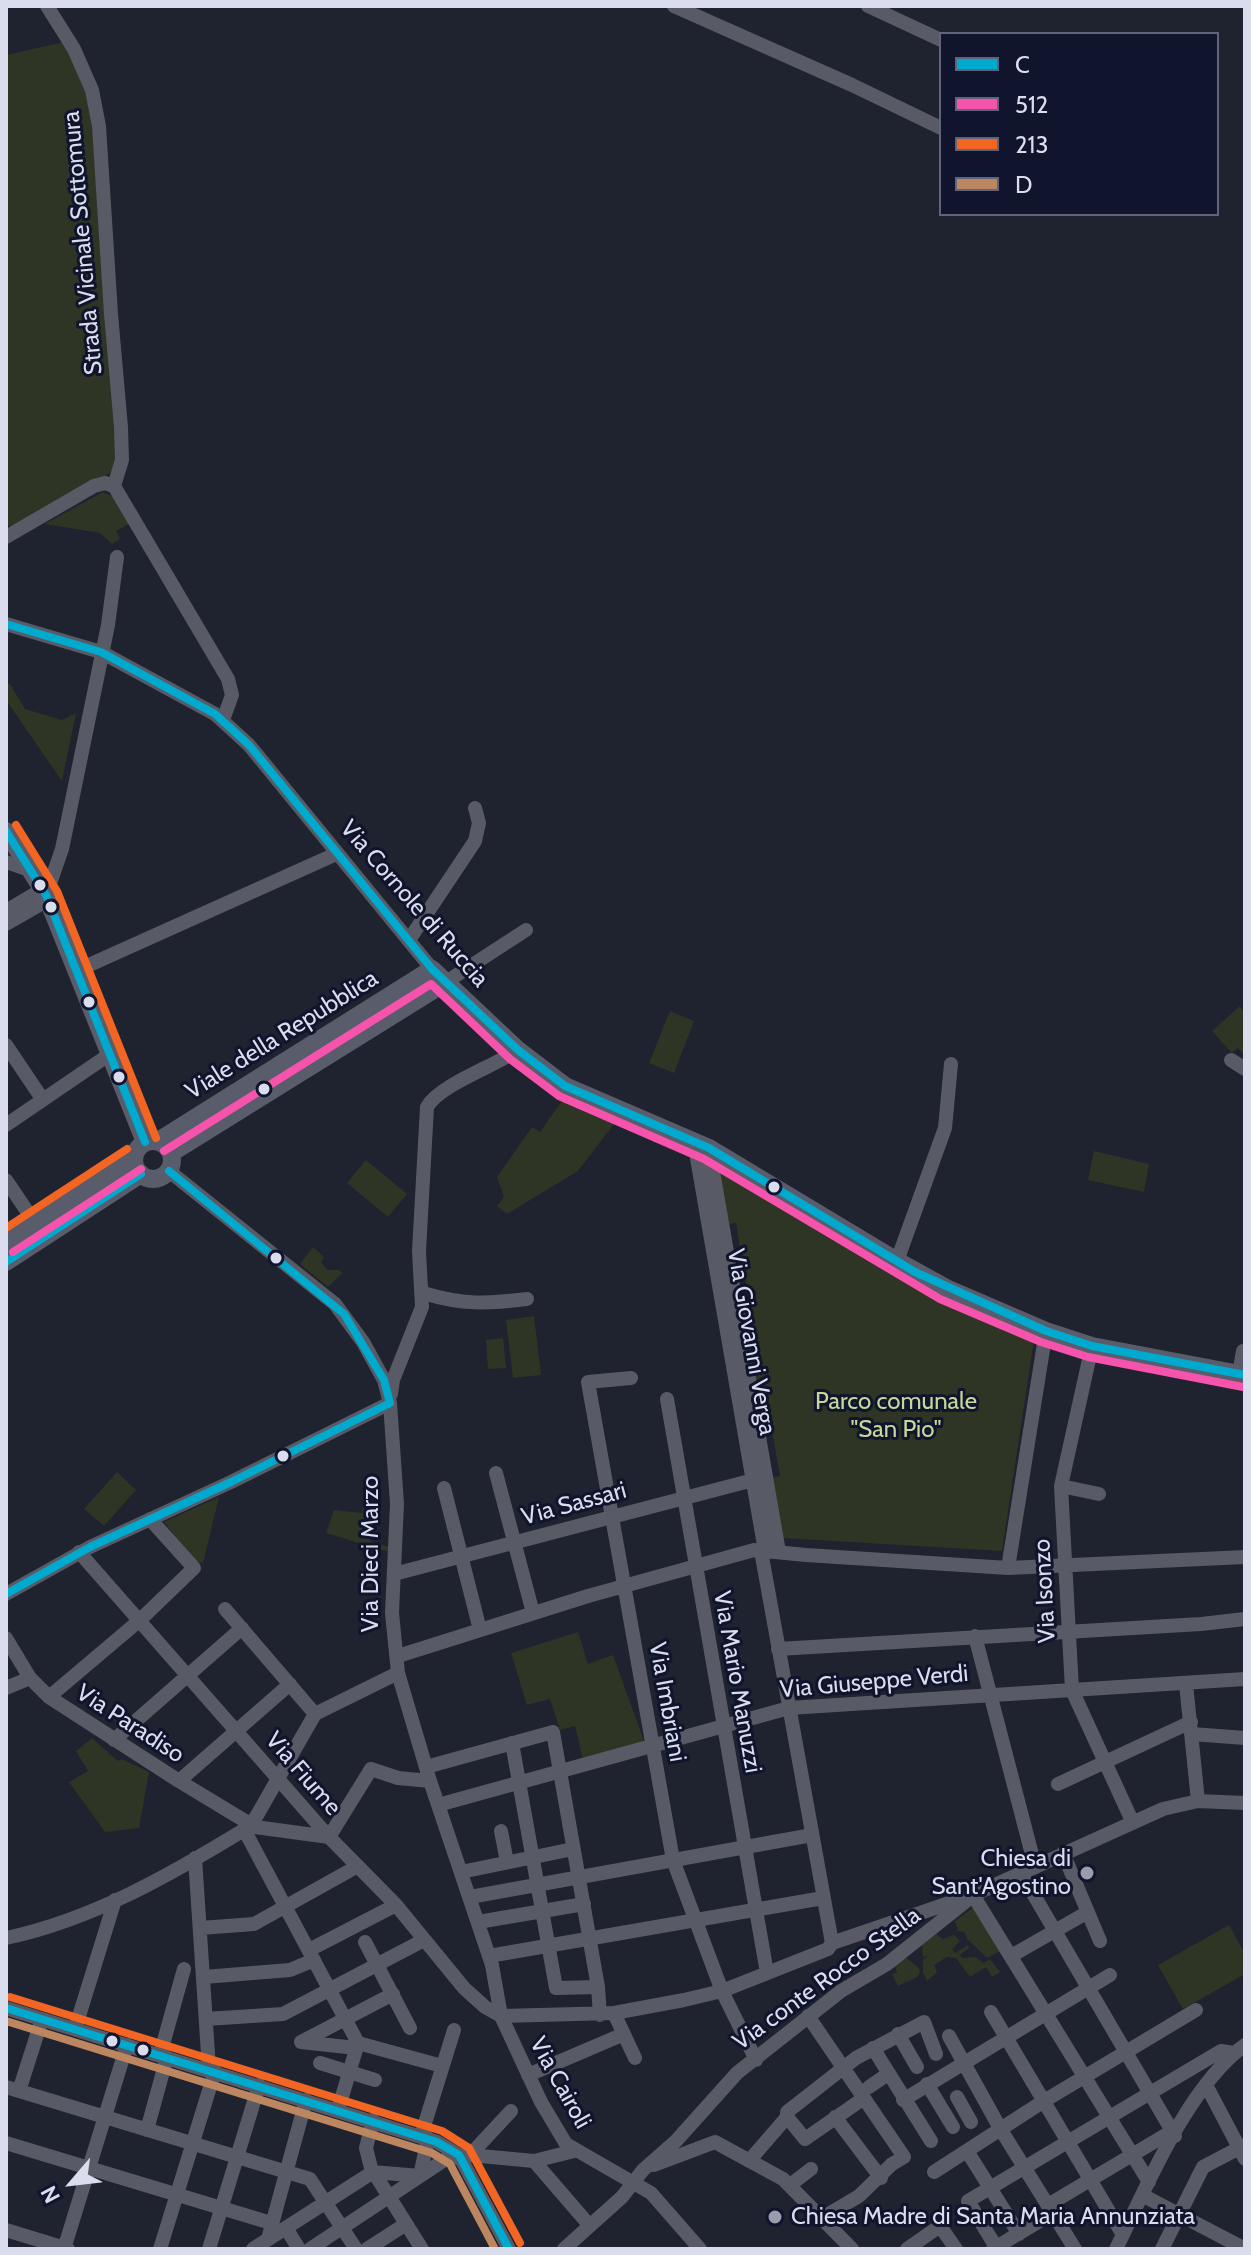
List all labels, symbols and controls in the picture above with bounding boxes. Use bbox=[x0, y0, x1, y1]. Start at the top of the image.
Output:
legend bbox=[939, 32, 1219, 216]
text: C bbox=[1015, 50, 1030, 79]
text: 512 bbox=[1015, 90, 1048, 119]
street label: Strada Vicinale Sottomura bbox=[57, 110, 109, 376]
text: 213 bbox=[1015, 130, 1048, 159]
text: D bbox=[1015, 170, 1032, 199]
street label: Via Cornole di Ruccia bbox=[334, 815, 494, 993]
unlabelled marker bbox=[32, 877, 48, 893]
unlabelled marker bbox=[43, 899, 59, 915]
street label: Viale della Repubblica bbox=[180, 964, 384, 1106]
unlabelled marker bbox=[81, 994, 97, 1010]
unlabelled marker bbox=[111, 1069, 127, 1085]
unlabelled marker bbox=[256, 1081, 272, 1097]
unlabelled marker bbox=[766, 1179, 782, 1195]
street label: Via Giovanni Verga bbox=[720, 1247, 782, 1437]
unlabelled marker bbox=[268, 1250, 284, 1266]
park label: Parco comunale "San Pio" bbox=[815, 1388, 977, 1444]
unlabelled marker bbox=[275, 1448, 291, 1464]
street label: Via Dieci Marzo bbox=[357, 1476, 385, 1632]
street label: Via Sassari bbox=[518, 1476, 630, 1532]
street label: Via Isonzo bbox=[1028, 1538, 1062, 1644]
street label: Via Mario Manuzzi bbox=[707, 1589, 767, 1775]
street label: Via Imbriani bbox=[642, 1640, 692, 1764]
street label: Via Giuseppe Verdi bbox=[779, 1659, 969, 1705]
street label: Via Paradiso bbox=[71, 1678, 189, 1770]
street label: Via Fiume bbox=[259, 1726, 347, 1822]
place label: Chiesa di Sant'Agostino bbox=[932, 1845, 1071, 1901]
marker: Chiesa di Sant'Agostino bbox=[1078, 1864, 1096, 1882]
street label: Via conte Rocco Stella bbox=[728, 1901, 926, 2057]
street label: Via Cairoli bbox=[523, 2032, 597, 2134]
unlabelled marker bbox=[104, 2033, 120, 2049]
unlabelled marker bbox=[135, 2042, 151, 2058]
north arrow bbox=[32, 2143, 112, 2223]
text: N bbox=[35, 2181, 66, 2208]
place label: Chiesa Madre di Santa Maria Annunziata bbox=[791, 2203, 1195, 2231]
marker: Chiesa Madre di Santa Maria Annunziata bbox=[766, 2208, 784, 2226]

